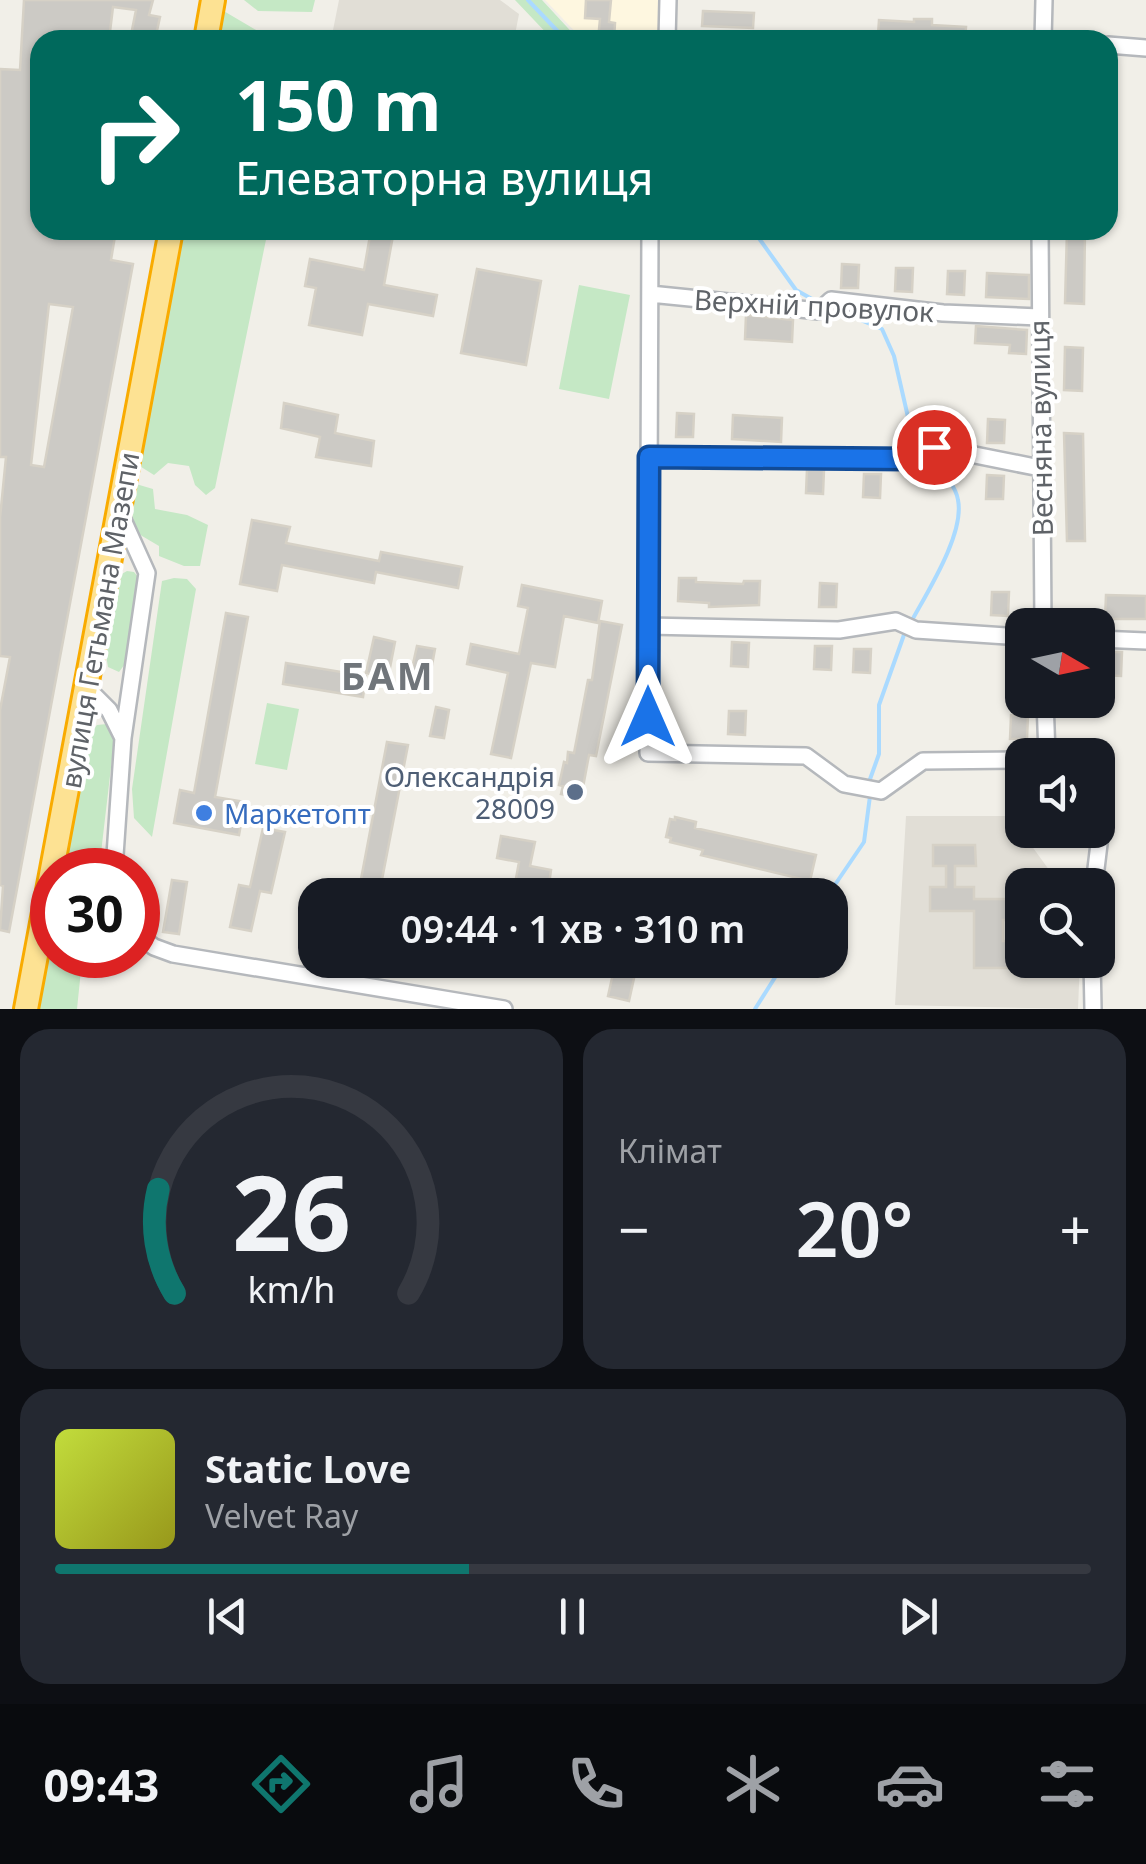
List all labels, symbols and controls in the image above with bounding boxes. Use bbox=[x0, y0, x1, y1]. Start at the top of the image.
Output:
text: 150 m bbox=[235, 56, 442, 152]
icon: right bbox=[70, 70, 200, 200]
text: Елеваторна вулиця bbox=[235, 147, 654, 208]
street label: Верхній провулок bbox=[693, 280, 935, 330]
street label: Весняна вулиця bbox=[1019, 320, 1061, 536]
pin bbox=[892, 405, 977, 490]
icon: arrive bbox=[907, 420, 962, 475]
street label: вулиця Гетьмана Мазепи bbox=[51, 449, 147, 791]
north arrow bbox=[1005, 608, 1115, 718]
map controls bbox=[1005, 608, 1115, 978]
district label: БАМ bbox=[341, 649, 435, 701]
position arrow bbox=[596, 665, 700, 769]
button: sound bbox=[1005, 738, 1115, 848]
place label: Олександрія 28009 bbox=[384, 757, 555, 827]
marker: Олександрія 28009 bbox=[564, 781, 586, 803]
place label: Маркетопт bbox=[224, 794, 371, 832]
marker: Маркетопт bbox=[193, 802, 215, 824]
speed limit sign: 30 bbox=[30, 848, 160, 978]
button: search bbox=[1005, 868, 1115, 978]
text: 09:44 · 1 хв · 310 m bbox=[401, 902, 745, 954]
text: Клімат bbox=[618, 1129, 722, 1172]
text: 26 bbox=[232, 1140, 351, 1281]
text: 20° bbox=[796, 1177, 913, 1279]
text: − bbox=[618, 1191, 649, 1266]
text: + bbox=[1060, 1191, 1091, 1266]
text: km/h bbox=[248, 1265, 335, 1313]
text: Static Love bbox=[205, 1442, 411, 1494]
text: Velvet Ray bbox=[205, 1494, 358, 1537]
icon: previous bbox=[200, 1589, 255, 1644]
icon: pause bbox=[545, 1589, 600, 1644]
icon: next bbox=[891, 1589, 946, 1644]
icon: directions bbox=[246, 1749, 316, 1819]
icon: music bbox=[404, 1749, 474, 1819]
icon: phone bbox=[561, 1749, 631, 1819]
icon: climate bbox=[718, 1749, 788, 1819]
icon: car bbox=[875, 1749, 945, 1819]
icon: filters bbox=[1032, 1749, 1102, 1819]
text: 09:43 bbox=[44, 1754, 159, 1815]

